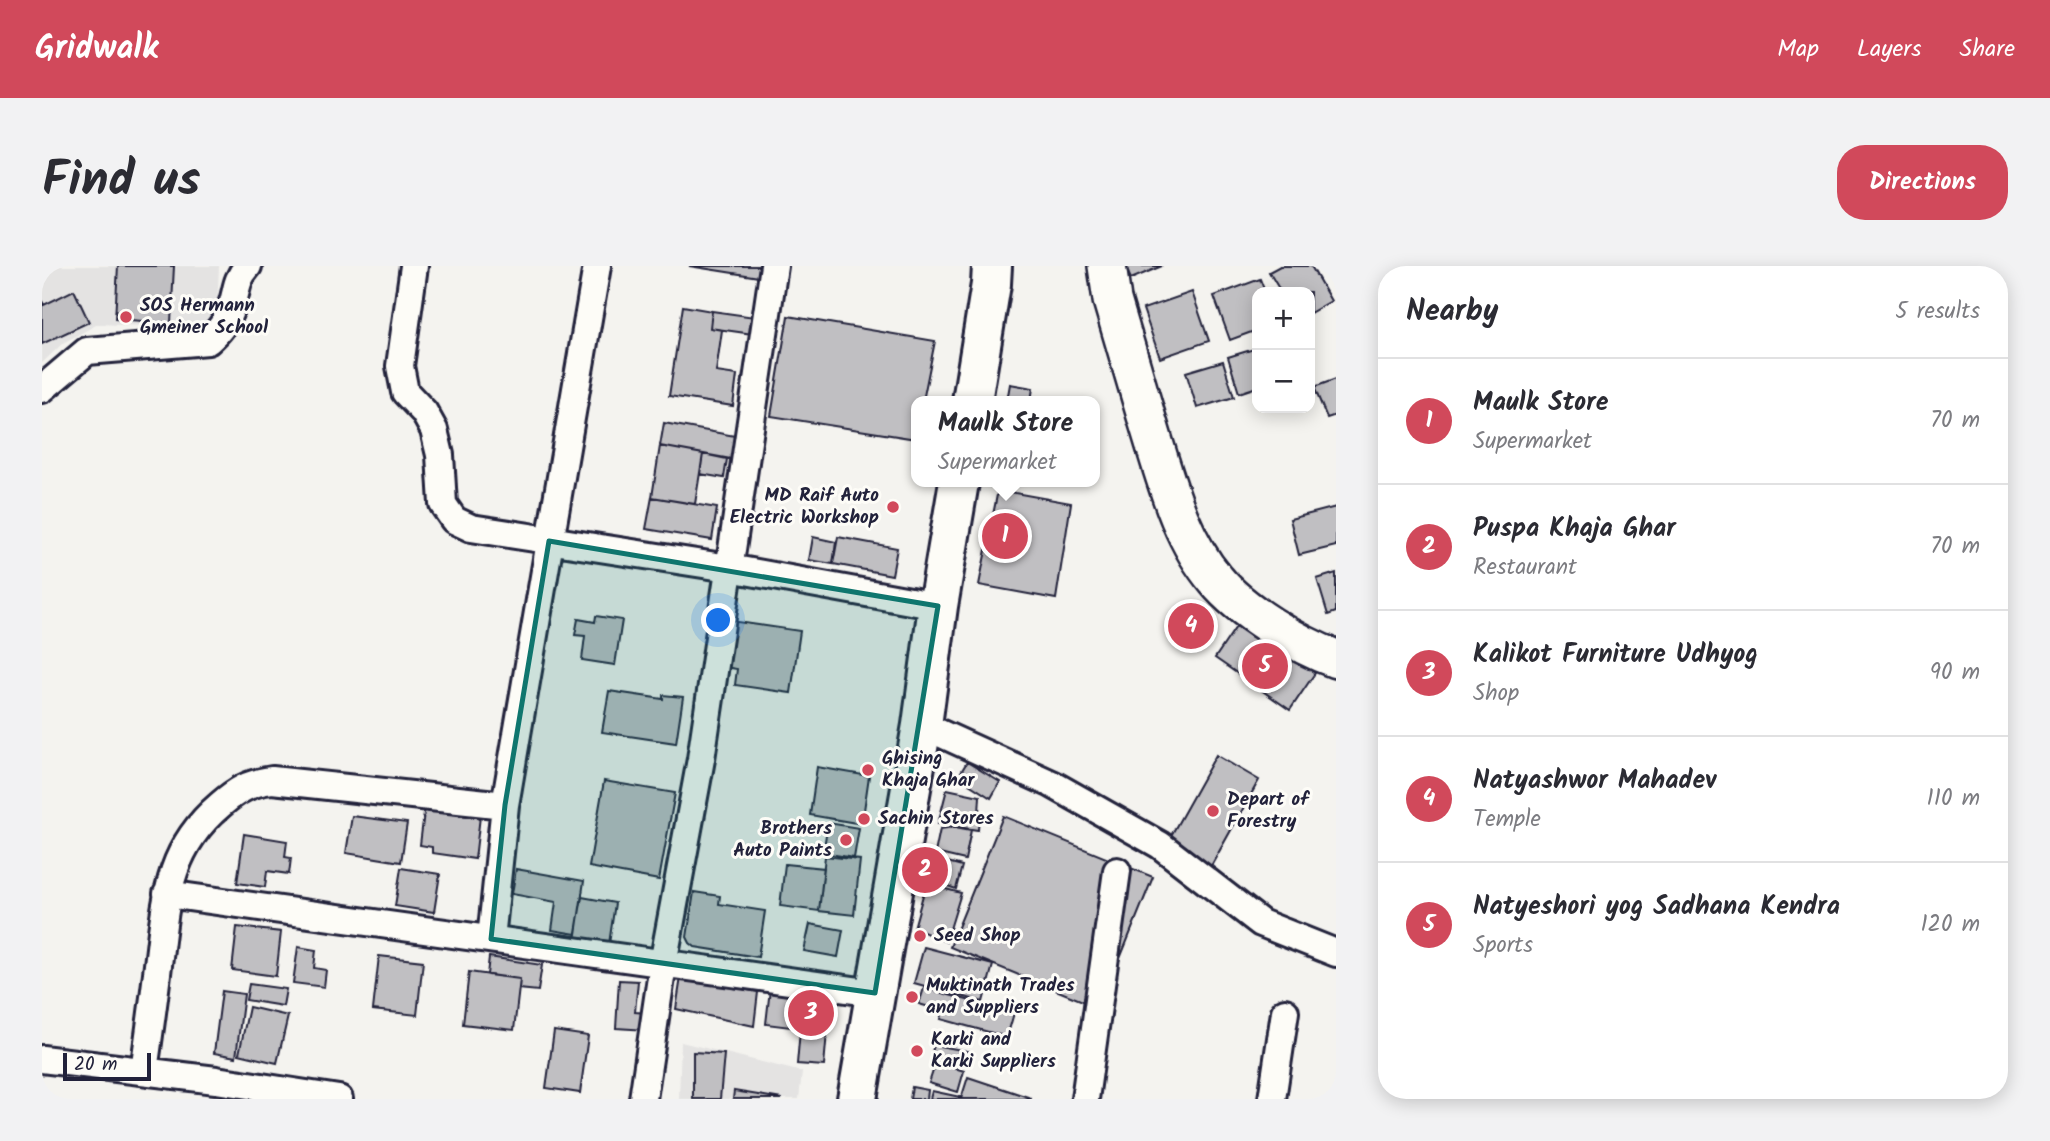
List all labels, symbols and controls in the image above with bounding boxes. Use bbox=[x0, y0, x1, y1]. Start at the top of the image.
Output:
text: Gridwalk bbox=[35, 23, 158, 76]
text: Map bbox=[1777, 30, 1819, 69]
text: Layers bbox=[1857, 30, 1921, 69]
text: Share bbox=[1959, 30, 2015, 69]
text: Find us bbox=[42, 143, 200, 221]
button: Directions bbox=[1837, 145, 2008, 220]
map controls bbox=[1252, 287, 1315, 413]
button: + bbox=[1252, 287, 1315, 350]
text: Nearby bbox=[1406, 288, 1498, 336]
place label: SOS Hermann Gmeiner School bbox=[140, 291, 269, 343]
text: 5 results bbox=[1895, 294, 1980, 330]
marker: SOS Hermann Gmeiner School bbox=[118, 309, 134, 325]
button: − bbox=[1252, 350, 1315, 413]
text: Maulk Store bbox=[1473, 382, 1608, 424]
popup bbox=[911, 396, 1100, 487]
text: Maulk Store bbox=[938, 403, 1073, 445]
text: 1 bbox=[1426, 403, 1432, 439]
text: 70 m bbox=[1930, 403, 1980, 439]
text: Supermarket bbox=[1473, 424, 1592, 460]
text: Supermarket bbox=[938, 445, 1057, 481]
place label: MD Raif Auto Electric Workshop bbox=[730, 481, 879, 533]
marker: MD Raif Auto Electric Workshop bbox=[885, 499, 901, 515]
text: Puspa Khaja Ghar bbox=[1473, 508, 1676, 550]
pin: 1 bbox=[982, 510, 1028, 562]
text: 2 bbox=[1422, 529, 1436, 565]
text: 70 m bbox=[1930, 529, 1980, 565]
text: Restaurant bbox=[1473, 550, 1577, 586]
pin: 4 bbox=[1168, 600, 1214, 652]
your location bbox=[701, 603, 735, 637]
text: Kalikot Furniture Udhyog bbox=[1473, 634, 1758, 676]
pin: 5 bbox=[1242, 640, 1288, 692]
text: 3 bbox=[1423, 655, 1435, 691]
text: 90 m bbox=[1930, 655, 1980, 691]
text: Shop bbox=[1473, 676, 1519, 712]
place label: Ghising Khaja Ghar bbox=[882, 744, 976, 796]
text: Natyashwor Mahadev bbox=[1473, 760, 1716, 802]
marker: Ghising Khaja Ghar bbox=[860, 762, 876, 778]
text: 4 bbox=[1423, 781, 1435, 817]
text: 110 m bbox=[1927, 781, 1980, 817]
place label: Depart of Forestry bbox=[1227, 785, 1310, 837]
text: Temple bbox=[1473, 802, 1541, 838]
marker: Depart of Forestry bbox=[1205, 803, 1221, 819]
place label: Sachin Stores bbox=[878, 804, 994, 834]
marker: Sachin Stores bbox=[856, 811, 872, 827]
place label: Brothers Auto Paints bbox=[733, 814, 832, 866]
marker: Brothers Auto Paints bbox=[838, 832, 854, 848]
pin: 2 bbox=[902, 844, 948, 896]
text: Natyeshori yog Sadhana Kendra bbox=[1473, 886, 1840, 928]
text: 5 bbox=[1423, 907, 1435, 943]
text: 120 m bbox=[1920, 907, 1980, 943]
place label: Seed Shop bbox=[934, 921, 1021, 951]
marker: Seed Shop bbox=[912, 928, 928, 944]
text: Sports bbox=[1473, 928, 1533, 964]
place label: Muktinath Trades and Suppliers bbox=[926, 971, 1075, 1023]
pin: 3 bbox=[788, 987, 834, 1039]
marker: Muktinath Trades and Suppliers bbox=[904, 989, 920, 1005]
place label: Karki and Karki Suppliers bbox=[931, 1025, 1056, 1077]
marker: Karki and Karki Suppliers bbox=[909, 1043, 925, 1059]
scale bar bbox=[63, 1050, 150, 1082]
text: 20 m bbox=[74, 1050, 117, 1080]

